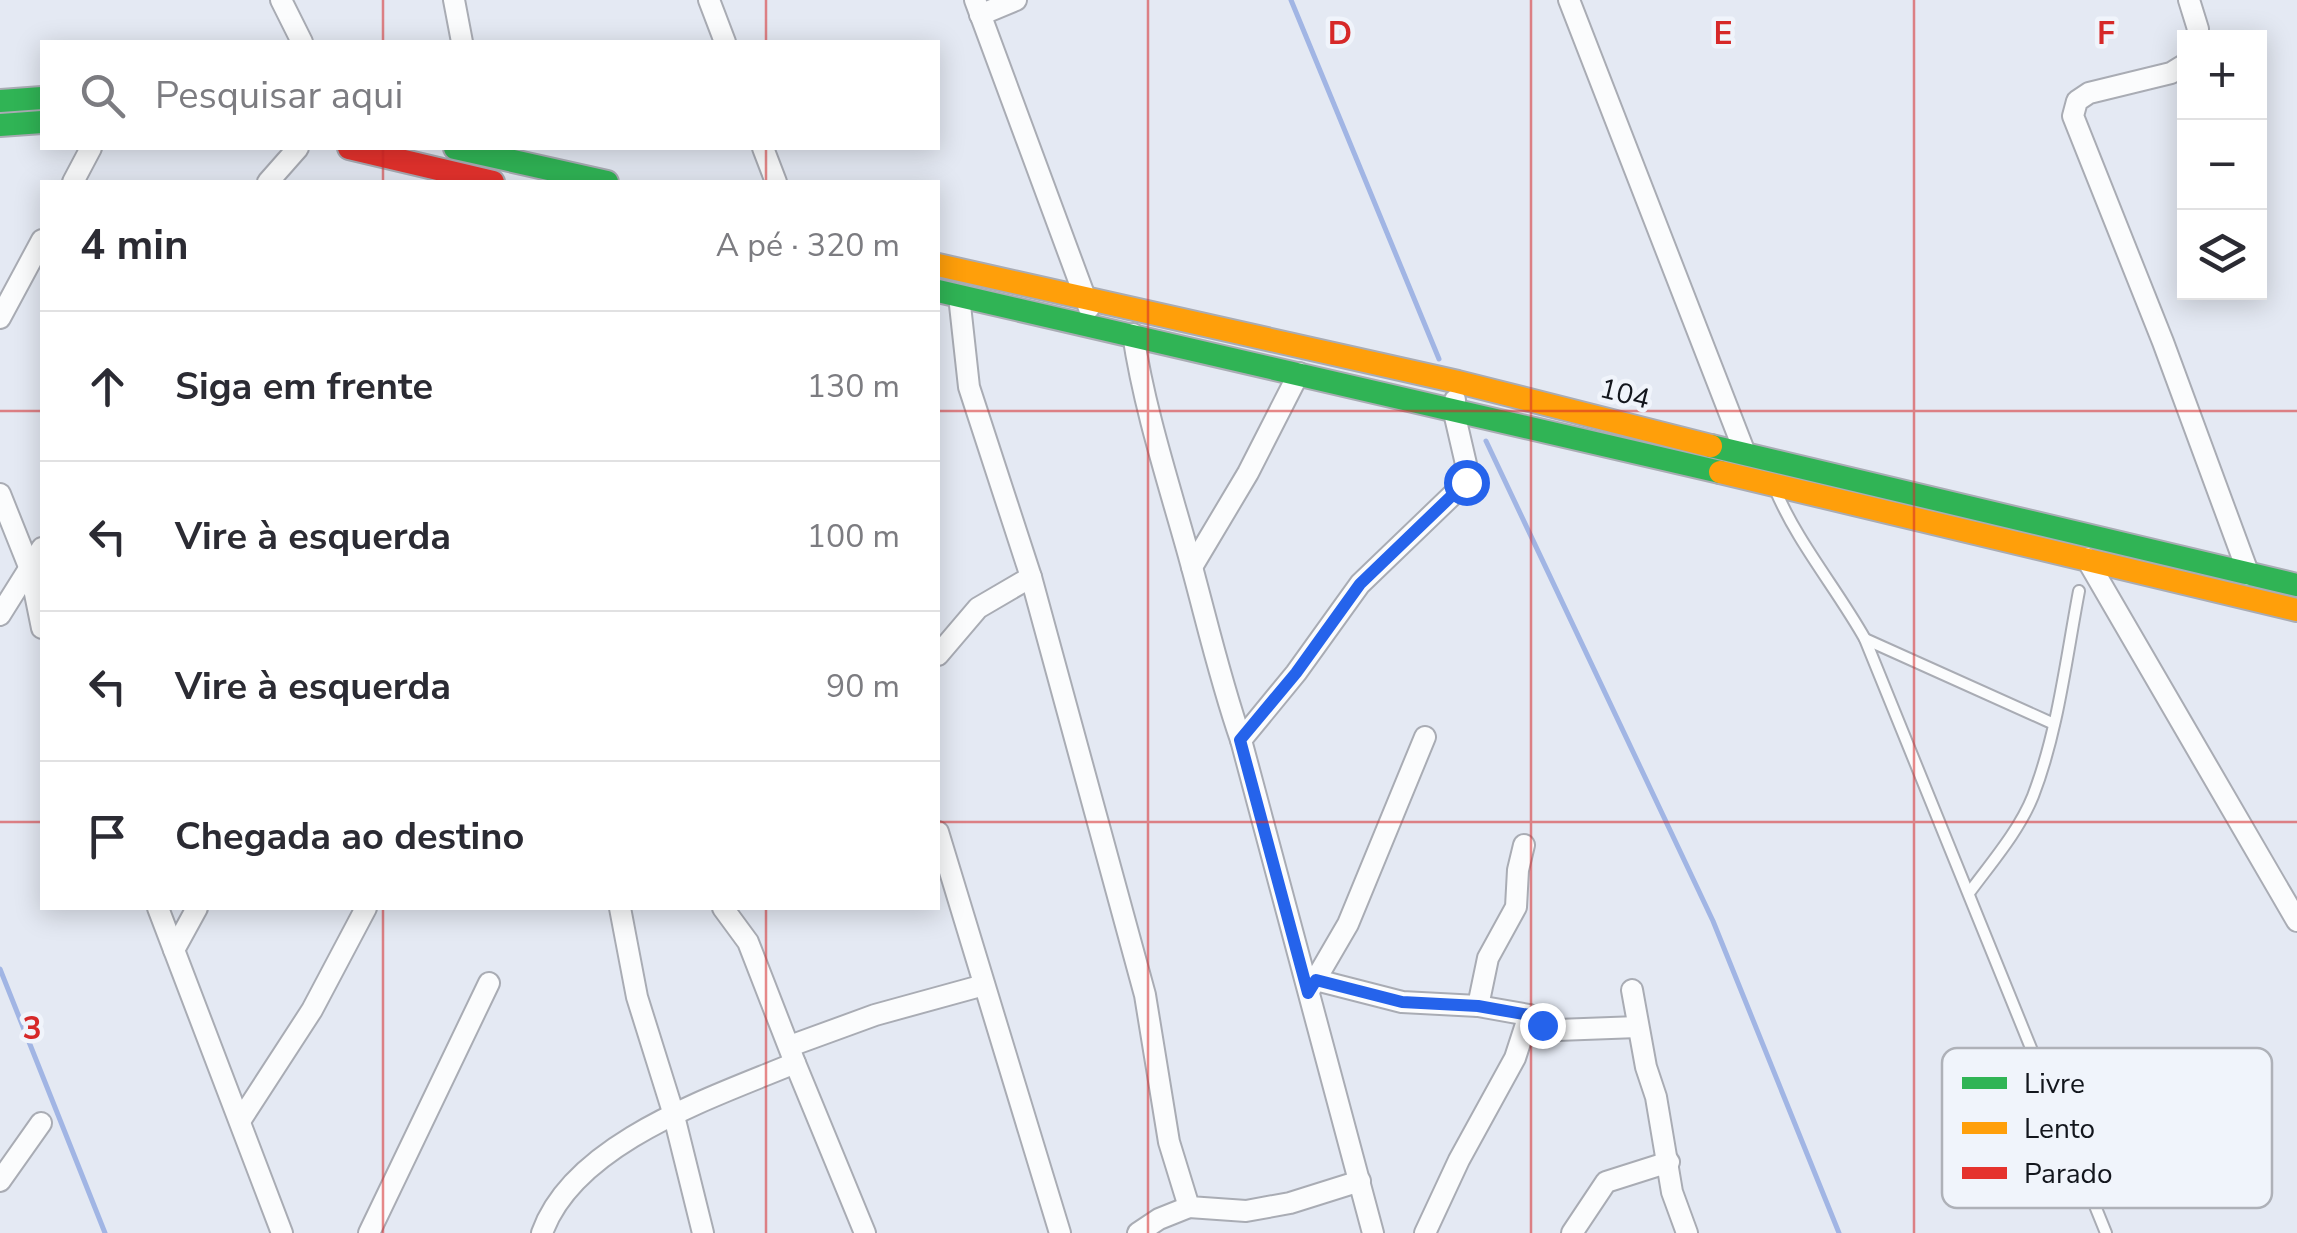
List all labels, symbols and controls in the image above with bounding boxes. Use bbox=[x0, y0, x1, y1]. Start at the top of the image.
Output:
text: D bbox=[1328, 12, 1352, 55]
text: E bbox=[1713, 12, 1733, 55]
text: F bbox=[2097, 12, 2115, 55]
map controls bbox=[2177, 30, 2267, 300]
button: + bbox=[2177, 30, 2267, 120]
search box bbox=[40, 40, 940, 150]
icon: search bbox=[75, 68, 130, 123]
text: Pesquisar aqui bbox=[155, 70, 403, 121]
button: − bbox=[2177, 120, 2267, 210]
button: layers bbox=[2177, 210, 2267, 300]
text: 4 min bbox=[80, 217, 189, 274]
text: A pé · 320 m bbox=[716, 224, 900, 267]
icon: ahead bbox=[80, 359, 135, 414]
text: Siga em frente bbox=[175, 361, 433, 412]
text: 130 m bbox=[807, 365, 900, 408]
street label: 104 bbox=[1596, 369, 1654, 419]
route start bbox=[1444, 460, 1490, 506]
icon: left bbox=[80, 509, 135, 564]
text: Vire à esquerda bbox=[175, 511, 451, 562]
text: 100 m bbox=[807, 515, 900, 558]
icon: left bbox=[80, 659, 135, 714]
text: Vire à esquerda bbox=[175, 661, 451, 712]
text: 90 m bbox=[826, 665, 900, 708]
icon: arrive bbox=[80, 809, 135, 864]
text: Chegada ao destino bbox=[175, 811, 524, 862]
route end bbox=[1520, 1003, 1566, 1049]
text: 3 bbox=[22, 1007, 42, 1050]
legend bbox=[1942, 1048, 2272, 1208]
text: Livre bbox=[2024, 1065, 2085, 1103]
text: Lento bbox=[2024, 1110, 2095, 1148]
text: Parado bbox=[2024, 1155, 2113, 1193]

